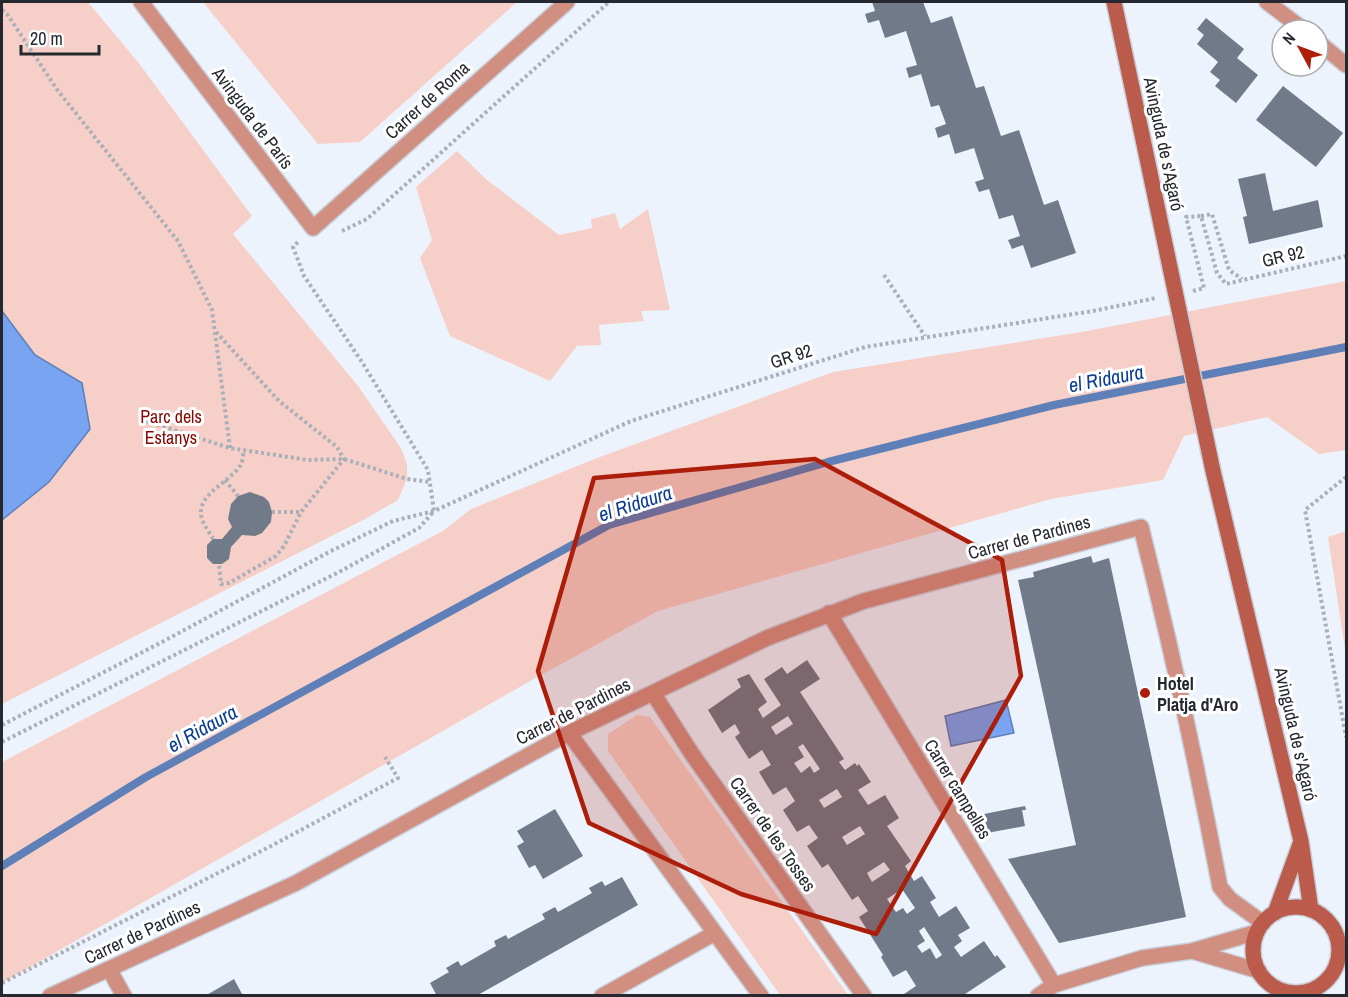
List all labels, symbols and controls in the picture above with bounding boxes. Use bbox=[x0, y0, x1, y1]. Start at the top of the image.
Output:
scale bar bbox=[21, 18, 99, 56]
north arrow bbox=[1270, 18, 1330, 78]
text: 20 m bbox=[30, 26, 63, 51]
text: N bbox=[1277, 27, 1300, 49]
street label: Carrer de Roma bbox=[379, 55, 475, 145]
street label: Avinguda de París bbox=[206, 61, 299, 174]
street label: Avinguda de s'Agaró bbox=[1137, 74, 1190, 213]
street label: GR 92 bbox=[1259, 239, 1307, 273]
street label: GR 92 bbox=[767, 338, 815, 374]
water label: el Ridaura bbox=[1066, 358, 1146, 398]
park label: Parc dels Estanys bbox=[140, 404, 202, 450]
water label: el Ridaura bbox=[595, 478, 675, 528]
street label: Carrer de Pardines bbox=[965, 509, 1093, 565]
street label: Avinguda de s'Agaró bbox=[1268, 664, 1324, 803]
street label: Carrer de Pardines bbox=[511, 671, 635, 751]
place label: Hotel Platja d'Aro bbox=[1157, 671, 1238, 717]
marker: Hotel Platja d'Aro bbox=[1138, 686, 1152, 700]
water label: el Ridaura bbox=[162, 698, 242, 758]
street label: Carrer campelles bbox=[918, 734, 998, 844]
street label: Carrer de les Tosses bbox=[724, 771, 822, 897]
street label: Carrer de Pardines bbox=[80, 894, 204, 970]

